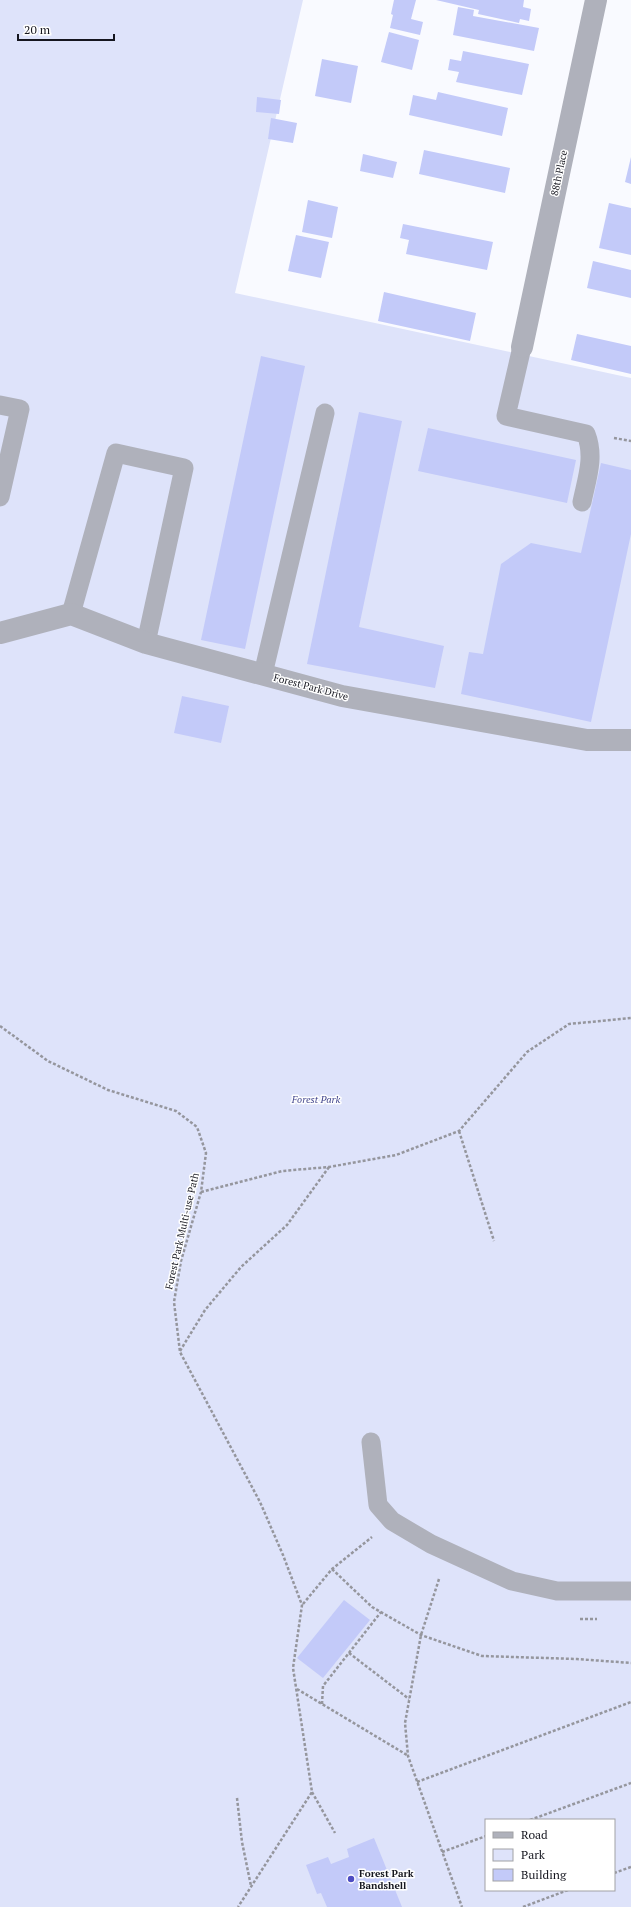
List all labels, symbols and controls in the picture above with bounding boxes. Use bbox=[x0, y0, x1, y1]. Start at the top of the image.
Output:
scale bar bbox=[18, 16, 114, 42]
text: 20 m bbox=[24, 22, 51, 37]
street label: 88th Place bbox=[548, 149, 570, 197]
street label: Forest Park Drive bbox=[272, 671, 350, 703]
park label: Forest Park bbox=[291, 1093, 340, 1106]
street label: Forest Park Multi-use Path bbox=[162, 1171, 202, 1291]
legend bbox=[485, 1819, 615, 1891]
text: Road bbox=[521, 1827, 548, 1842]
text: Park bbox=[521, 1847, 546, 1862]
place label: Forest Park Bandshell bbox=[359, 1867, 414, 1892]
text: Building bbox=[521, 1867, 567, 1882]
marker: Forest Park Bandshell bbox=[346, 1874, 356, 1884]

